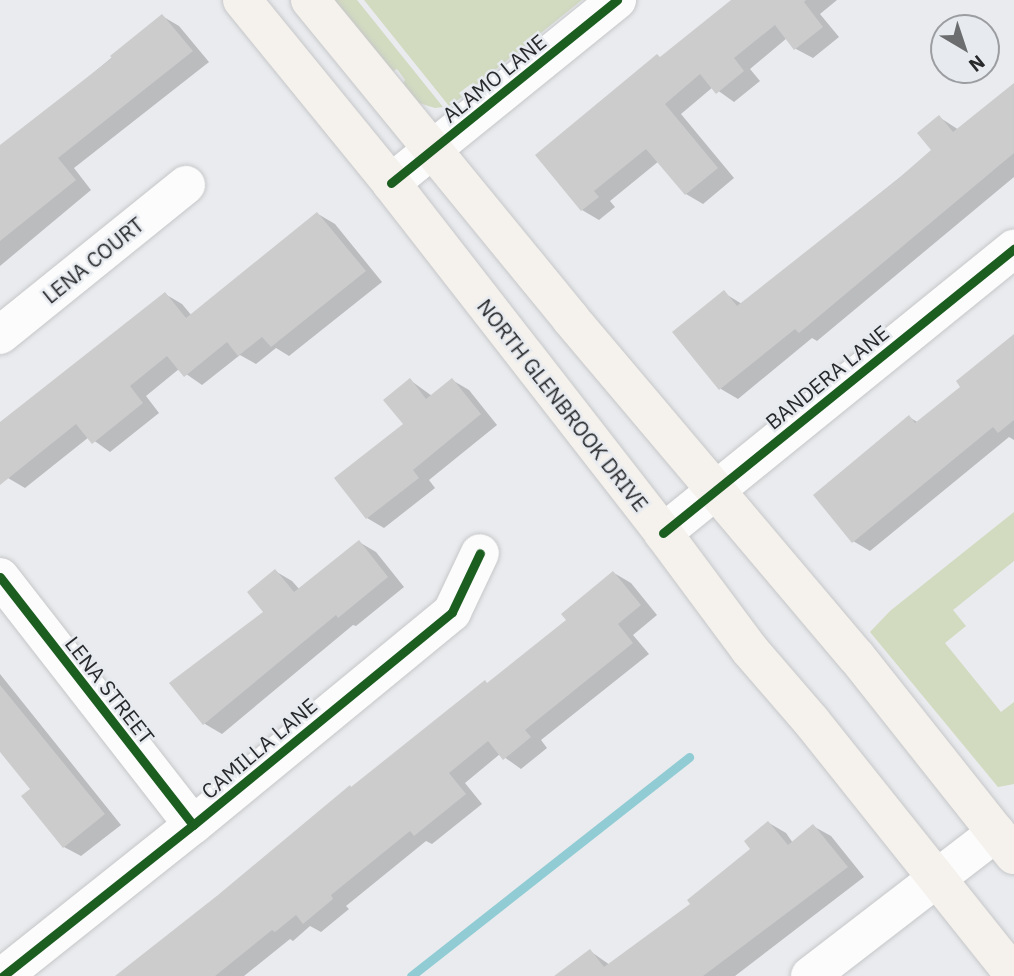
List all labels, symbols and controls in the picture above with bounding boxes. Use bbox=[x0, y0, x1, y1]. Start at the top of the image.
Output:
north arrow bbox=[930, 14, 1000, 84]
street label: ALAMO LANE bbox=[437, 29, 551, 127]
text: N bbox=[964, 50, 990, 77]
street label: LENA COURT bbox=[37, 212, 149, 308]
street label: NORTH GLENBROOK DRIVE bbox=[472, 294, 654, 516]
street label: BANDERA LANE bbox=[760, 320, 894, 434]
street label: LENA STREET bbox=[60, 631, 160, 749]
street label: CAMILLA LANE bbox=[196, 692, 322, 804]

